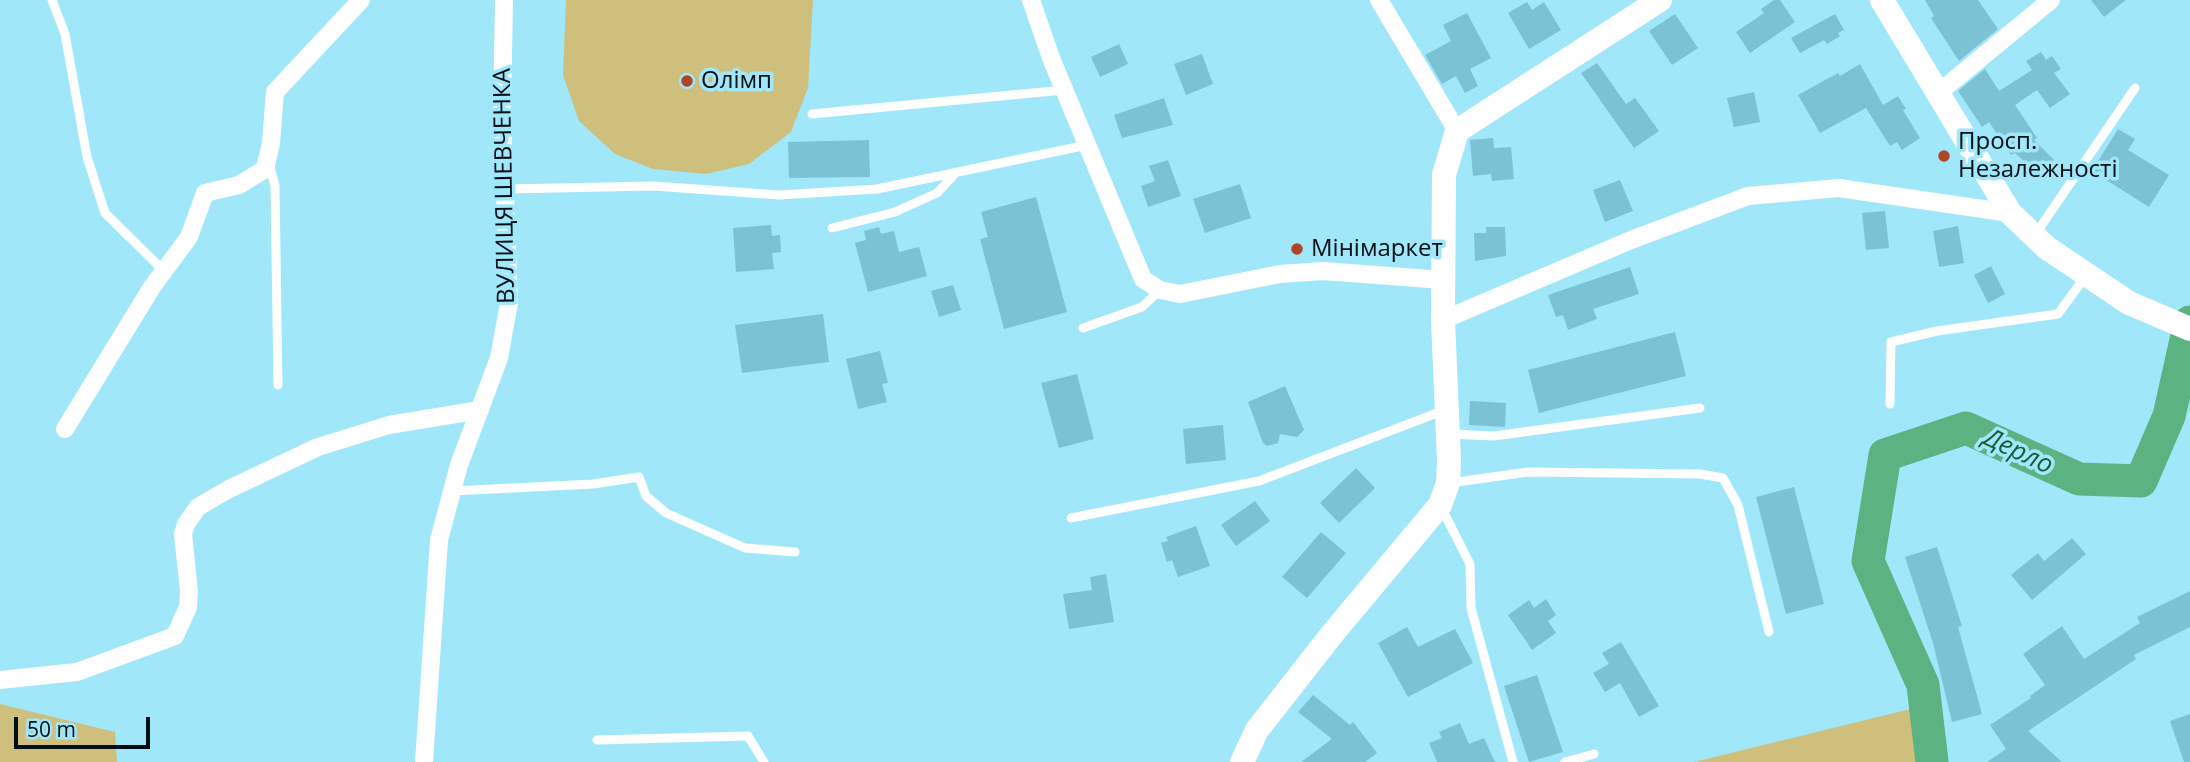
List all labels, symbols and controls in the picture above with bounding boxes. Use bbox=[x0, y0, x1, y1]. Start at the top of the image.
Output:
place label: Олімп bbox=[701, 67, 772, 95]
street label: ВУЛИЦЯ ШЕВЧЕНКА bbox=[489, 68, 521, 304]
marker: Олімп bbox=[679, 73, 695, 89]
place label: Просп. Незалежності bbox=[1958, 128, 2117, 184]
marker: Просп. Незалежності bbox=[1936, 148, 1952, 164]
place label: Мінімаркет bbox=[1311, 235, 1443, 263]
marker: Мінімаркет bbox=[1289, 241, 1305, 257]
water label: Дерло bbox=[1978, 422, 2058, 482]
scale bar bbox=[18, 702, 154, 746]
text: 50 m bbox=[27, 715, 76, 743]

